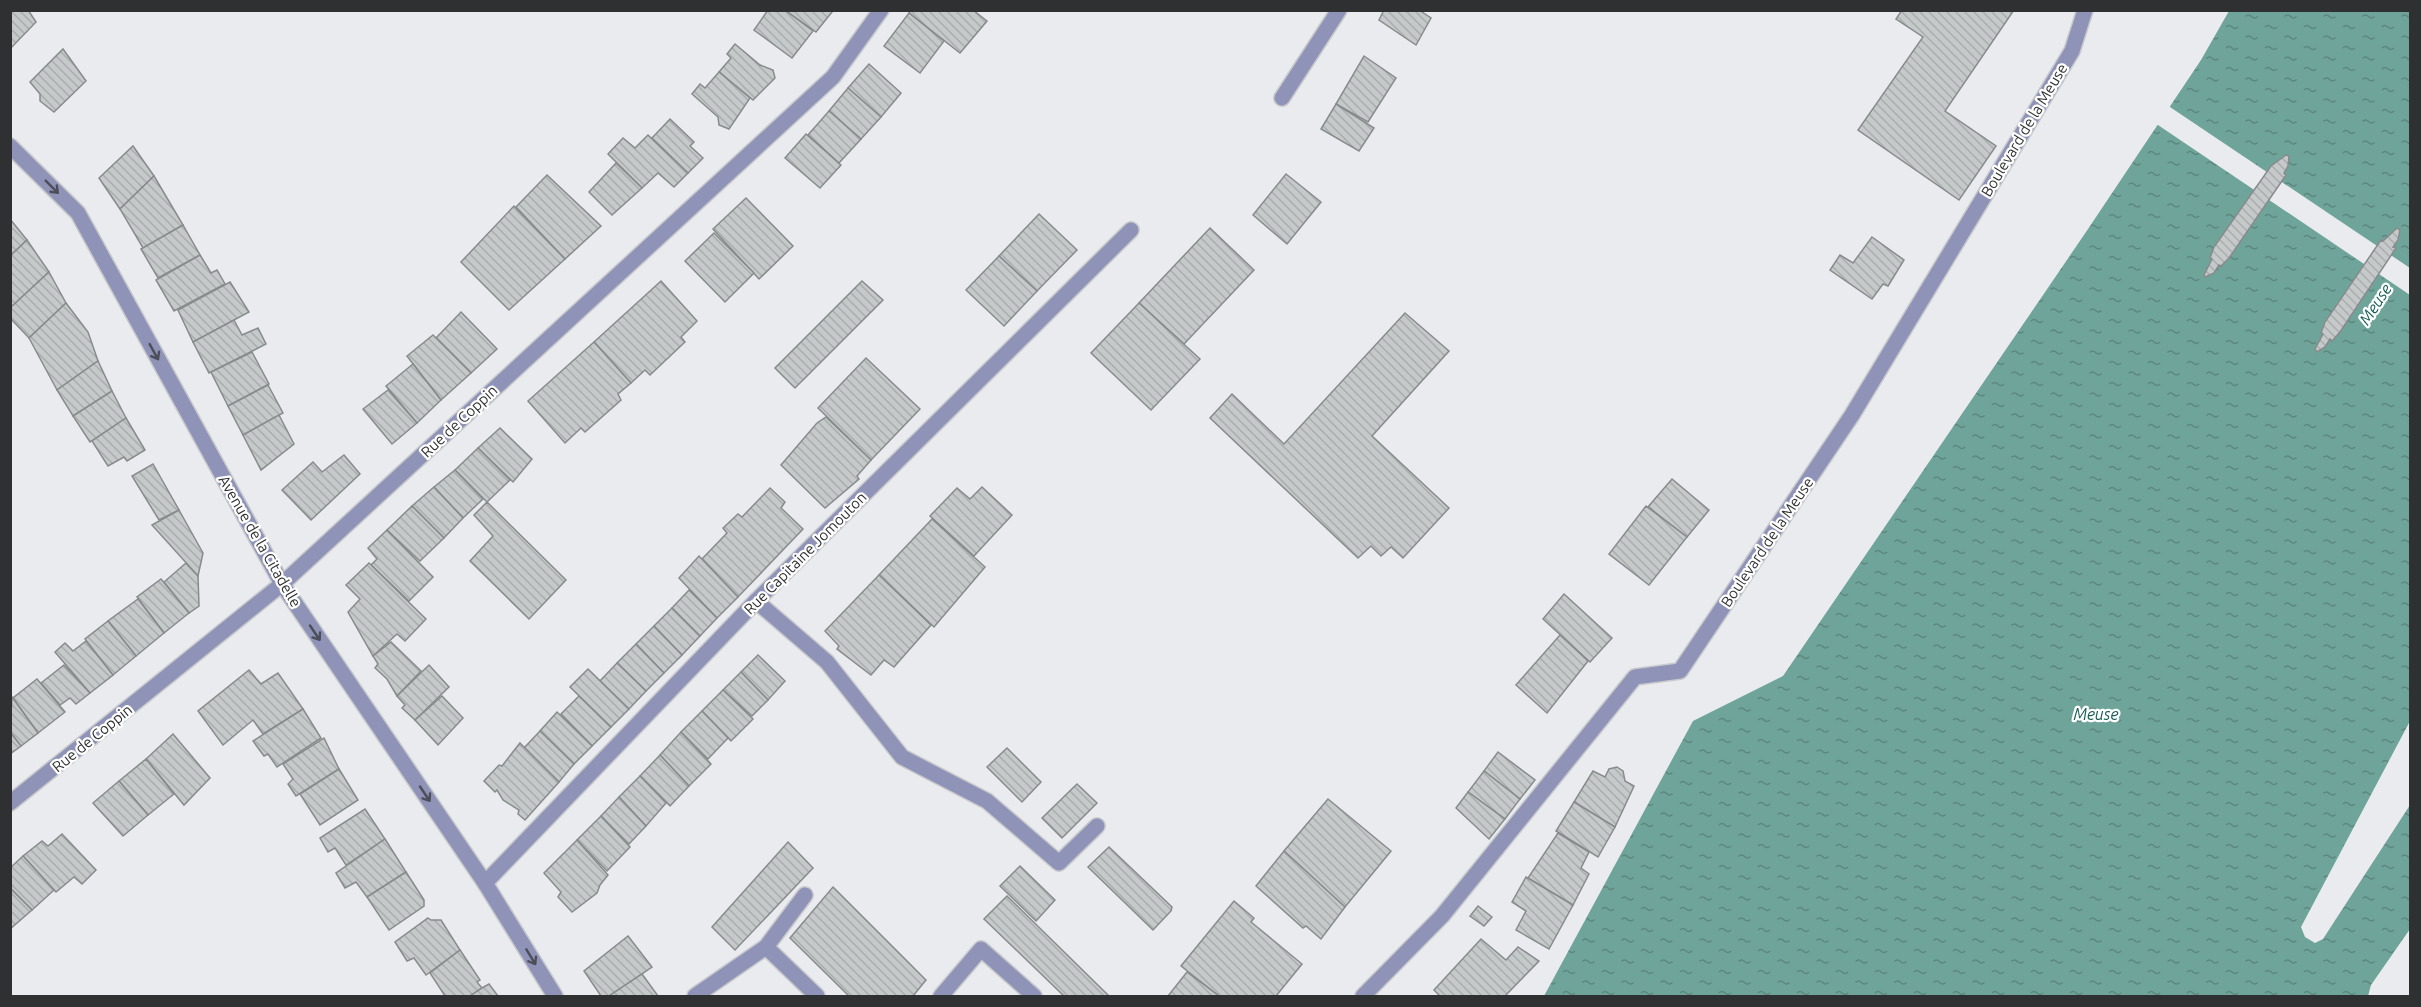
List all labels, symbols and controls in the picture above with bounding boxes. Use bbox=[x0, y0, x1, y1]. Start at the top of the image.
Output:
street label: Boulevard de la Meuse bbox=[1978, 60, 2070, 200]
one-way arrow bbox=[44, 180, 59, 195]
water label: Meuse bbox=[2355, 280, 2395, 328]
one-way arrow bbox=[148, 343, 160, 360]
street label: Rue de Coppin bbox=[417, 381, 501, 461]
street label: Avenue de la Citadelle bbox=[215, 472, 305, 610]
street label: Boulevard de la Meuse bbox=[1717, 474, 1817, 610]
street label: Rue Capitaine Jomouton bbox=[740, 488, 870, 618]
one-way arrow bbox=[309, 624, 321, 640]
street label: Rue de Coppin bbox=[49, 701, 135, 775]
water label: Meuse bbox=[2074, 705, 2119, 723]
one-way arrow bbox=[419, 785, 431, 802]
one-way arrow bbox=[525, 948, 537, 965]

